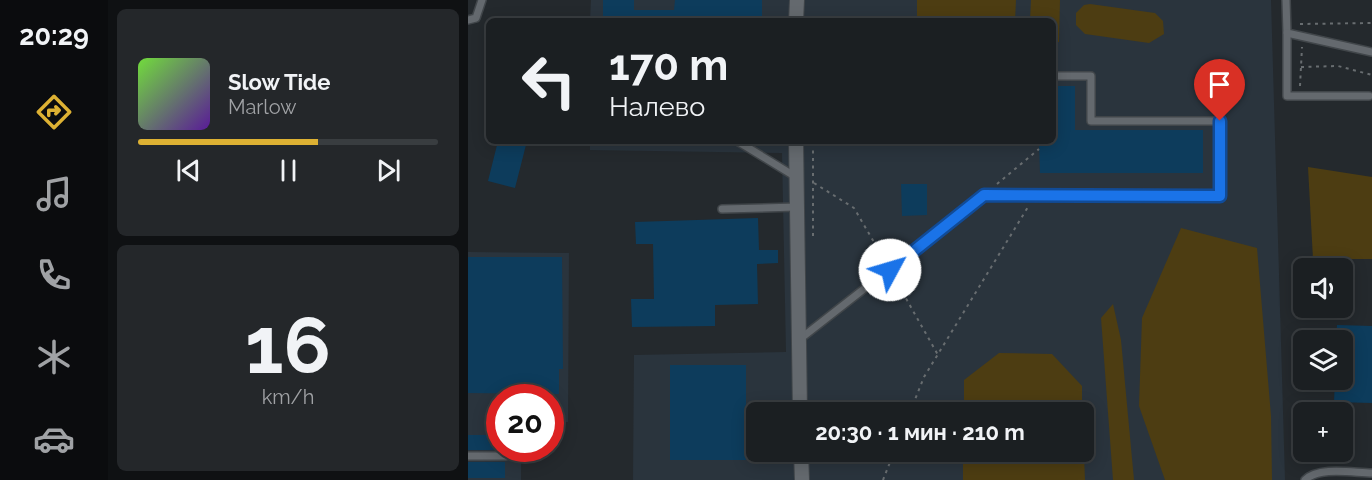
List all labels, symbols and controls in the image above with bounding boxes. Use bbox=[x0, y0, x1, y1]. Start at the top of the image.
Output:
text: 20:29 bbox=[19, 20, 89, 51]
text: 170 m bbox=[609, 41, 728, 90]
icon: left bbox=[510, 42, 588, 120]
pin bbox=[1194, 59, 1245, 121]
icon: arrive bbox=[1203, 68, 1236, 101]
text: Slow Tide bbox=[228, 69, 330, 95]
icon: directions bbox=[33, 91, 75, 133]
text: Налево bbox=[609, 91, 705, 122]
text: Marlow bbox=[228, 95, 297, 119]
icon: previous bbox=[172, 154, 205, 187]
icon: pause bbox=[272, 154, 305, 187]
icon: next bbox=[372, 154, 405, 187]
icon: music bbox=[33, 173, 75, 215]
position arrow bbox=[858, 238, 922, 302]
icon: phone bbox=[33, 254, 75, 296]
map controls bbox=[1293, 258, 1353, 462]
button: sound bbox=[1293, 258, 1353, 318]
text: 16 bbox=[245, 300, 331, 391]
button: layers bbox=[1293, 330, 1353, 390]
icon: climate bbox=[33, 336, 75, 378]
speed limit sign: 20 bbox=[486, 384, 564, 462]
text: km/h bbox=[262, 385, 314, 409]
button: + bbox=[1293, 402, 1353, 462]
icon: car bbox=[33, 418, 75, 460]
text: 20:30 · 1 мин · 210 m bbox=[815, 419, 1025, 445]

